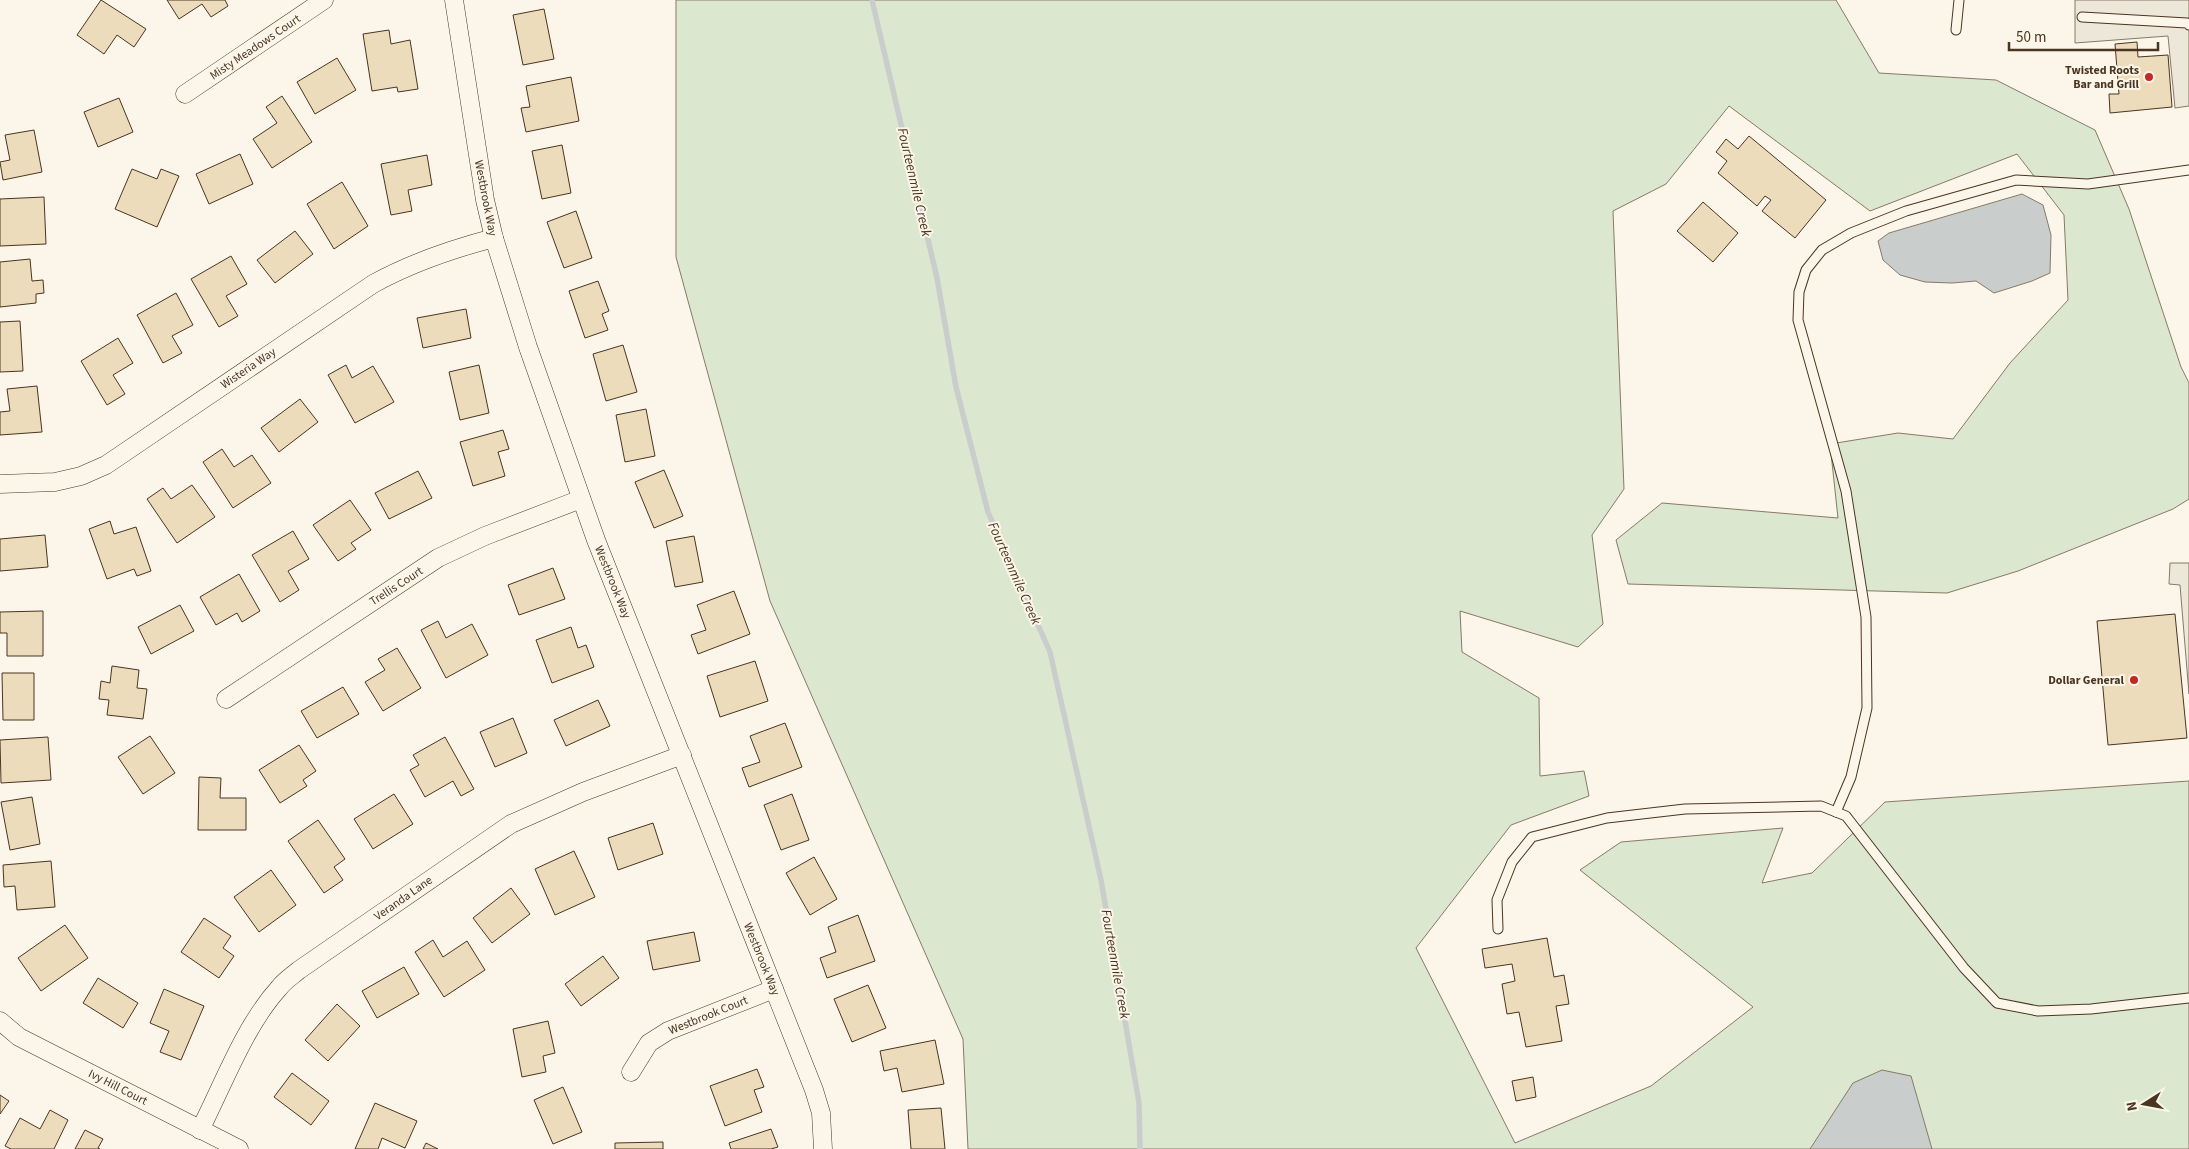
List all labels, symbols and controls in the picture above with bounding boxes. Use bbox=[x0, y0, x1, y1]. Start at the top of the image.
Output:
street label: Misty Meadows Court bbox=[206, 11, 304, 84]
scale bar bbox=[2009, 20, 2158, 52]
text: 50 m bbox=[2016, 27, 2046, 48]
place label: Twisted Roots Bar and Grill bbox=[2065, 62, 2140, 93]
marker: Twisted Roots Bar and Grill bbox=[2143, 71, 2155, 83]
water label: Fourteenmile Creek bbox=[892, 126, 936, 239]
street label: Westbrook Way bbox=[470, 159, 501, 238]
street label: Wisteria Way bbox=[217, 343, 280, 393]
water label: Fourteenmile Creek bbox=[982, 519, 1046, 628]
street label: Westbrook Way bbox=[590, 543, 635, 621]
street label: Trellis Court bbox=[366, 563, 426, 610]
place label: Dollar General bbox=[2048, 672, 2125, 689]
marker: Dollar General bbox=[2128, 674, 2140, 686]
street label: Veranda Lane bbox=[371, 872, 436, 925]
water label: Fourteenmile Creek bbox=[1096, 908, 1135, 1021]
street label: Westbrook Way bbox=[739, 920, 784, 998]
street label: Westbrook Court bbox=[666, 992, 750, 1039]
street label: Ivy Hill Court bbox=[85, 1065, 150, 1110]
north arrow bbox=[2119, 1079, 2169, 1129]
text: N bbox=[2122, 1100, 2143, 1113]

